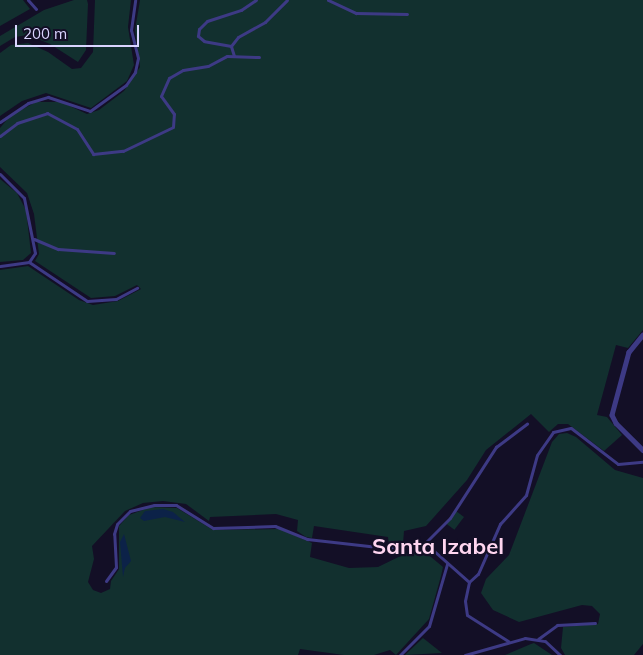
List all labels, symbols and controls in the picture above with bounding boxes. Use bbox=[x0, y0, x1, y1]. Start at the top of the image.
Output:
scale bar bbox=[18, 15, 141, 47]
text: 200 m bbox=[23, 24, 67, 43]
district label: Santa Izabel bbox=[372, 534, 504, 560]

